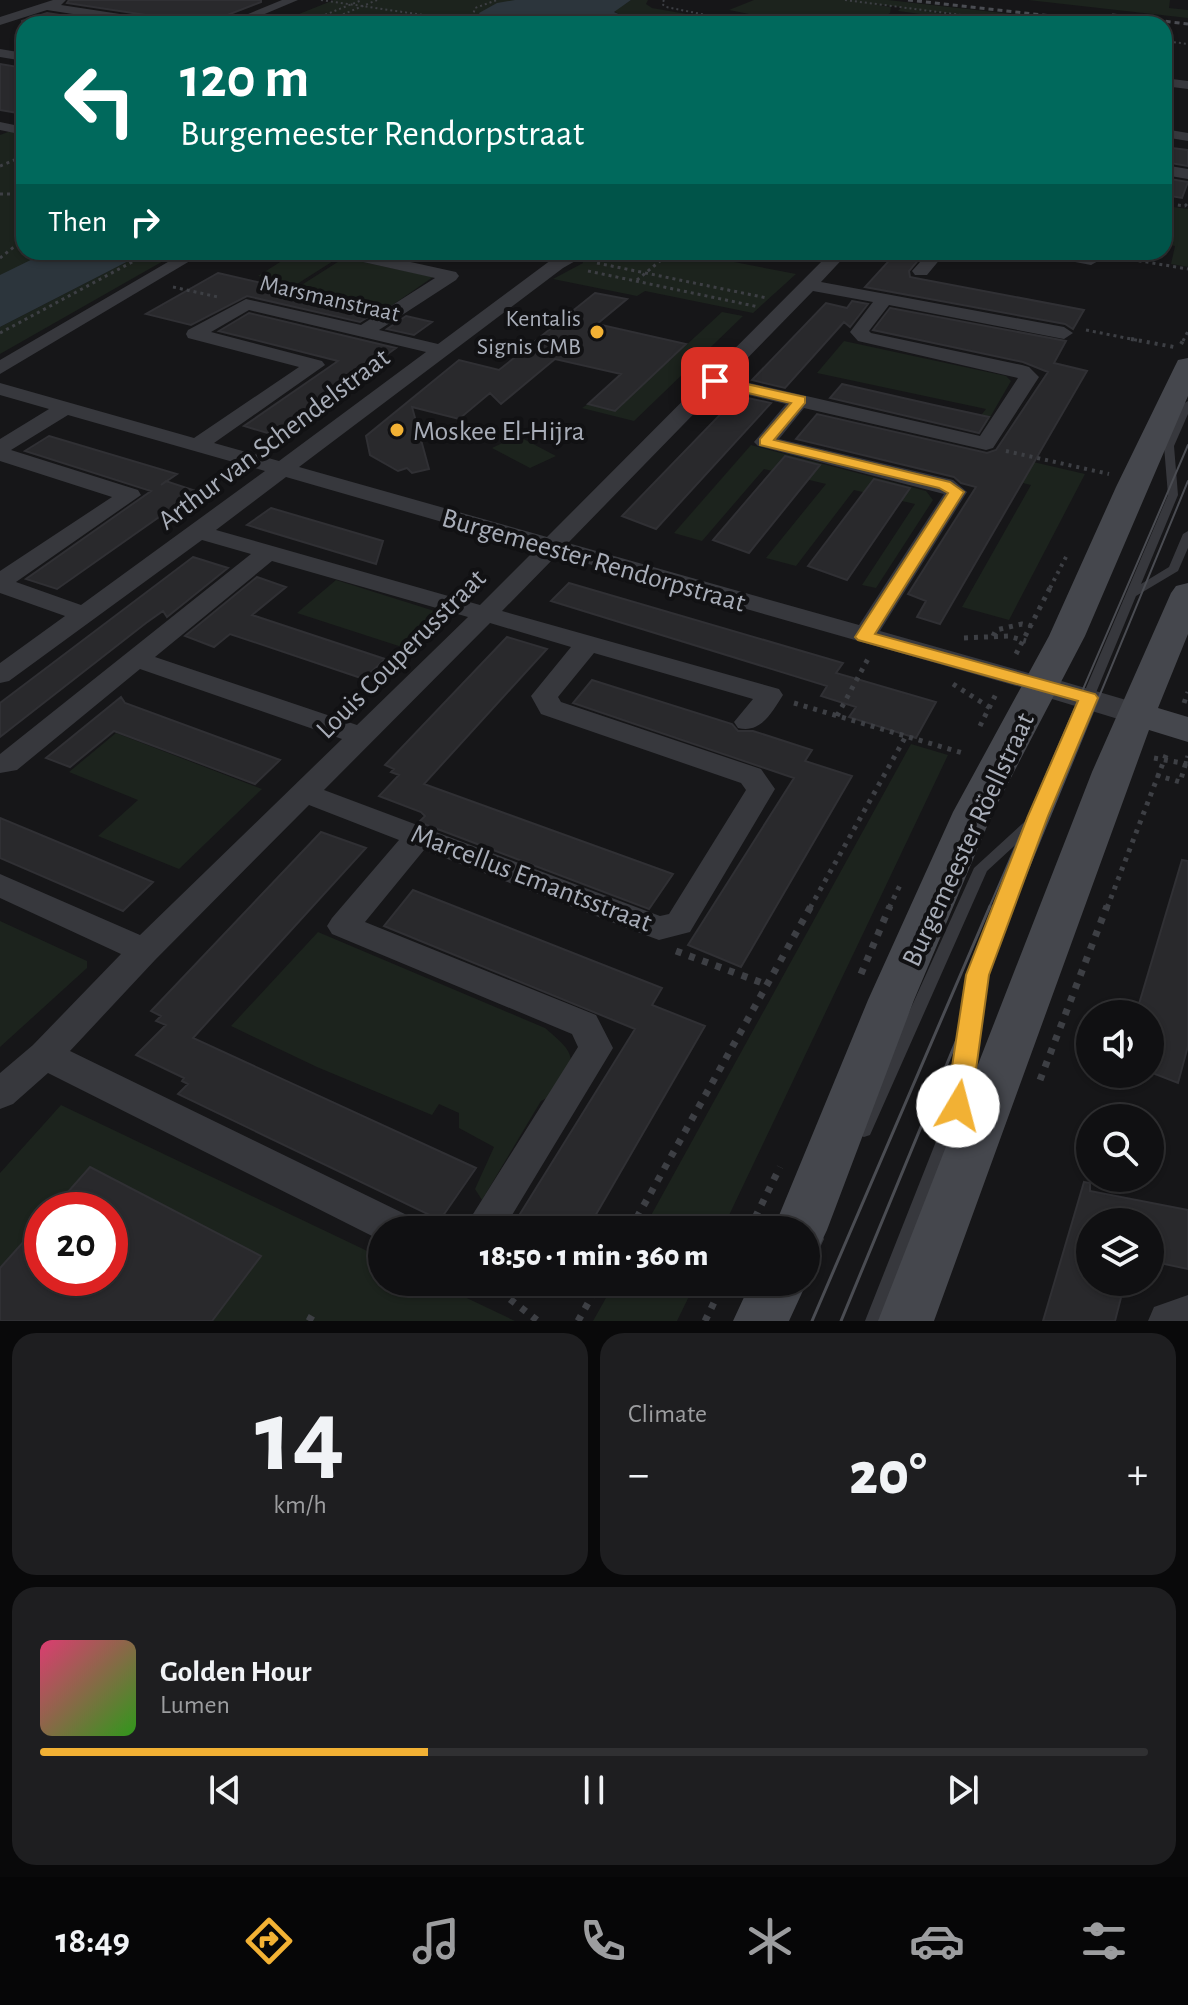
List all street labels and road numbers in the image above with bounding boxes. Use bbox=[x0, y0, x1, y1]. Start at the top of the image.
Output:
street label: Marsmanstraat bbox=[258, 271, 402, 327]
street label: Arthur van Schendelstraat bbox=[153, 344, 395, 536]
street label: Burgemeester Rendorpstraat bbox=[439, 504, 748, 618]
street label: Louis Couperusstraat bbox=[311, 564, 492, 744]
street label: Burgemeester Röellstraat bbox=[898, 709, 1040, 971]
street label: Marcellus Emantsstraat bbox=[407, 820, 655, 938]

